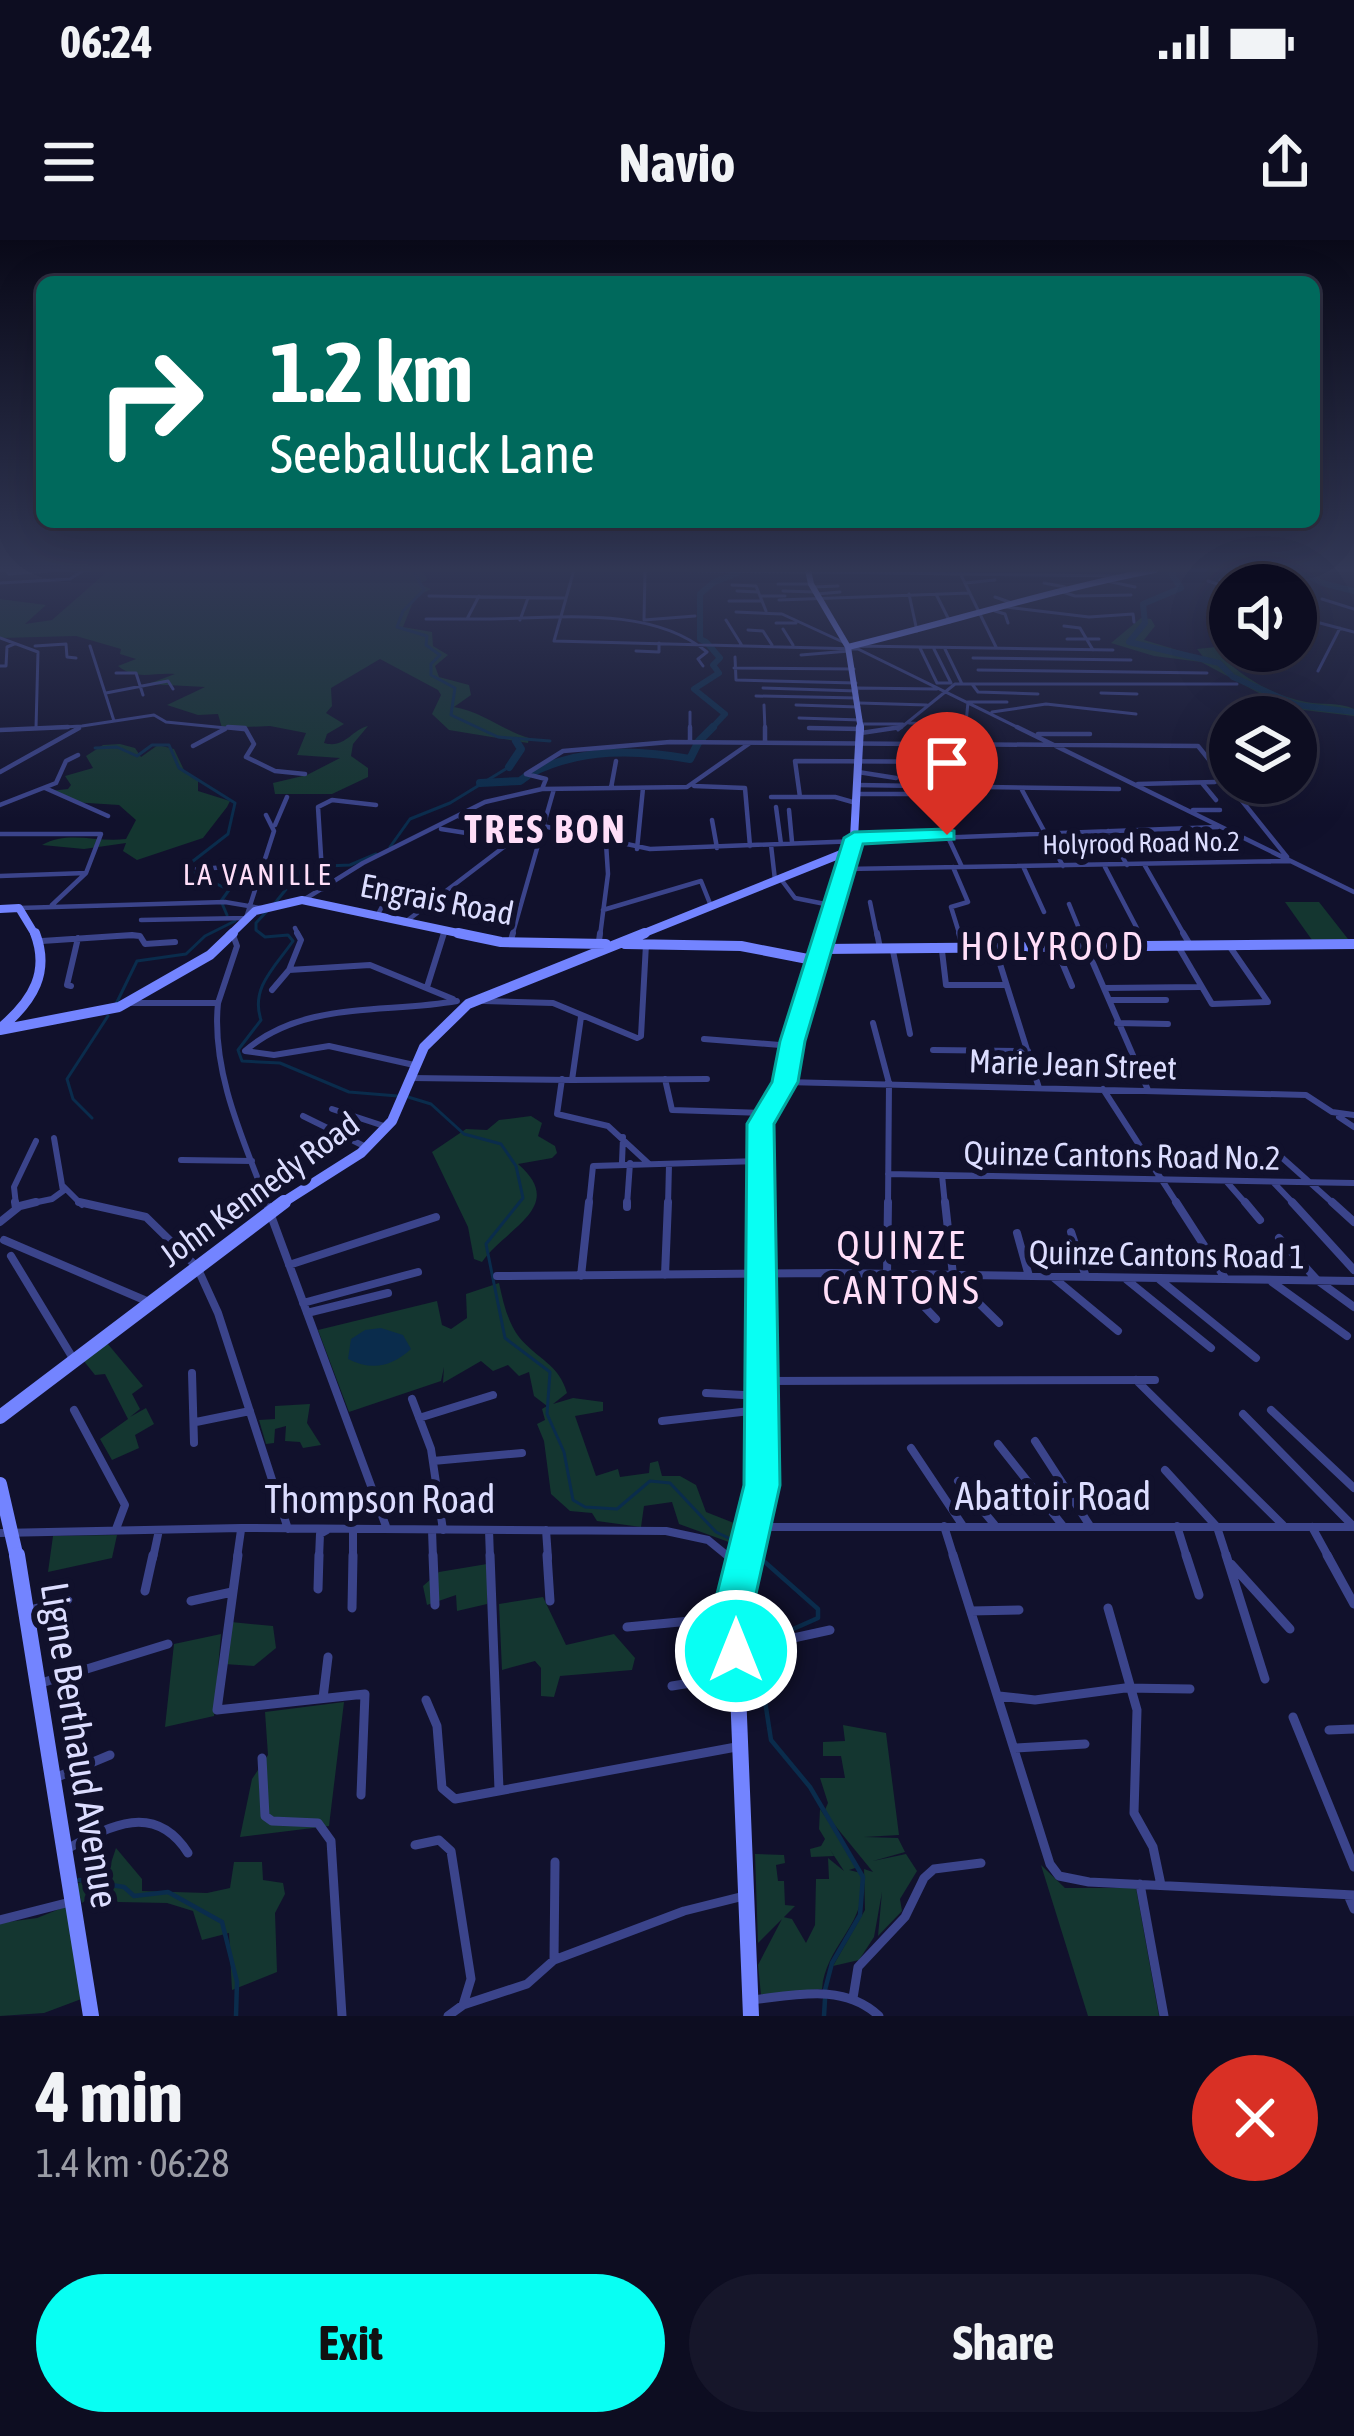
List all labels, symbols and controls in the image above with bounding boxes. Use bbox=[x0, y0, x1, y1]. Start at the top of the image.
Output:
text: 06:24 bbox=[60, 16, 153, 68]
icon: menu bbox=[36, 129, 102, 195]
icon: share bbox=[1252, 129, 1318, 195]
text: Navio bbox=[618, 132, 736, 193]
icon: right bbox=[72, 324, 228, 480]
text: 1.2 km bbox=[270, 324, 473, 420]
text: Seeballuck Lane bbox=[270, 423, 595, 484]
map controls bbox=[1209, 564, 1317, 804]
button: sound bbox=[1209, 564, 1317, 672]
button: layers bbox=[1209, 696, 1317, 804]
pin bbox=[896, 712, 998, 835]
icon: arrive bbox=[914, 730, 980, 796]
district label: TRES BON bbox=[464, 807, 628, 851]
street label: Holyrood Road No.2 bbox=[1042, 826, 1240, 860]
district label: LA VANILLE bbox=[183, 857, 333, 891]
street label: Engrais Road bbox=[357, 866, 517, 932]
district label: HOLYROOD bbox=[960, 924, 1146, 968]
street label: Marie Jean Street bbox=[968, 1041, 1178, 1087]
street label: John Kennedy Road bbox=[152, 1104, 366, 1274]
street label: Quinze Cantons Road No.2 bbox=[963, 1133, 1281, 1177]
district label: QUINZE CANTONS bbox=[822, 1223, 982, 1312]
street label: Quinze Cantons Road 1 bbox=[1029, 1233, 1305, 1275]
street label: Abattoir Road bbox=[955, 1474, 1151, 1518]
street label: Thompson Road bbox=[265, 1477, 495, 1521]
street label: Ligne Berthaud Avenue bbox=[33, 1579, 127, 1911]
position arrow bbox=[673, 1588, 799, 1714]
text: 4 min bbox=[36, 2055, 183, 2137]
button: close bbox=[1192, 2055, 1318, 2181]
text: 1.4 km · 06:28 bbox=[36, 2141, 229, 2185]
button: Exit bbox=[36, 2274, 665, 2412]
button: Share bbox=[689, 2274, 1318, 2412]

